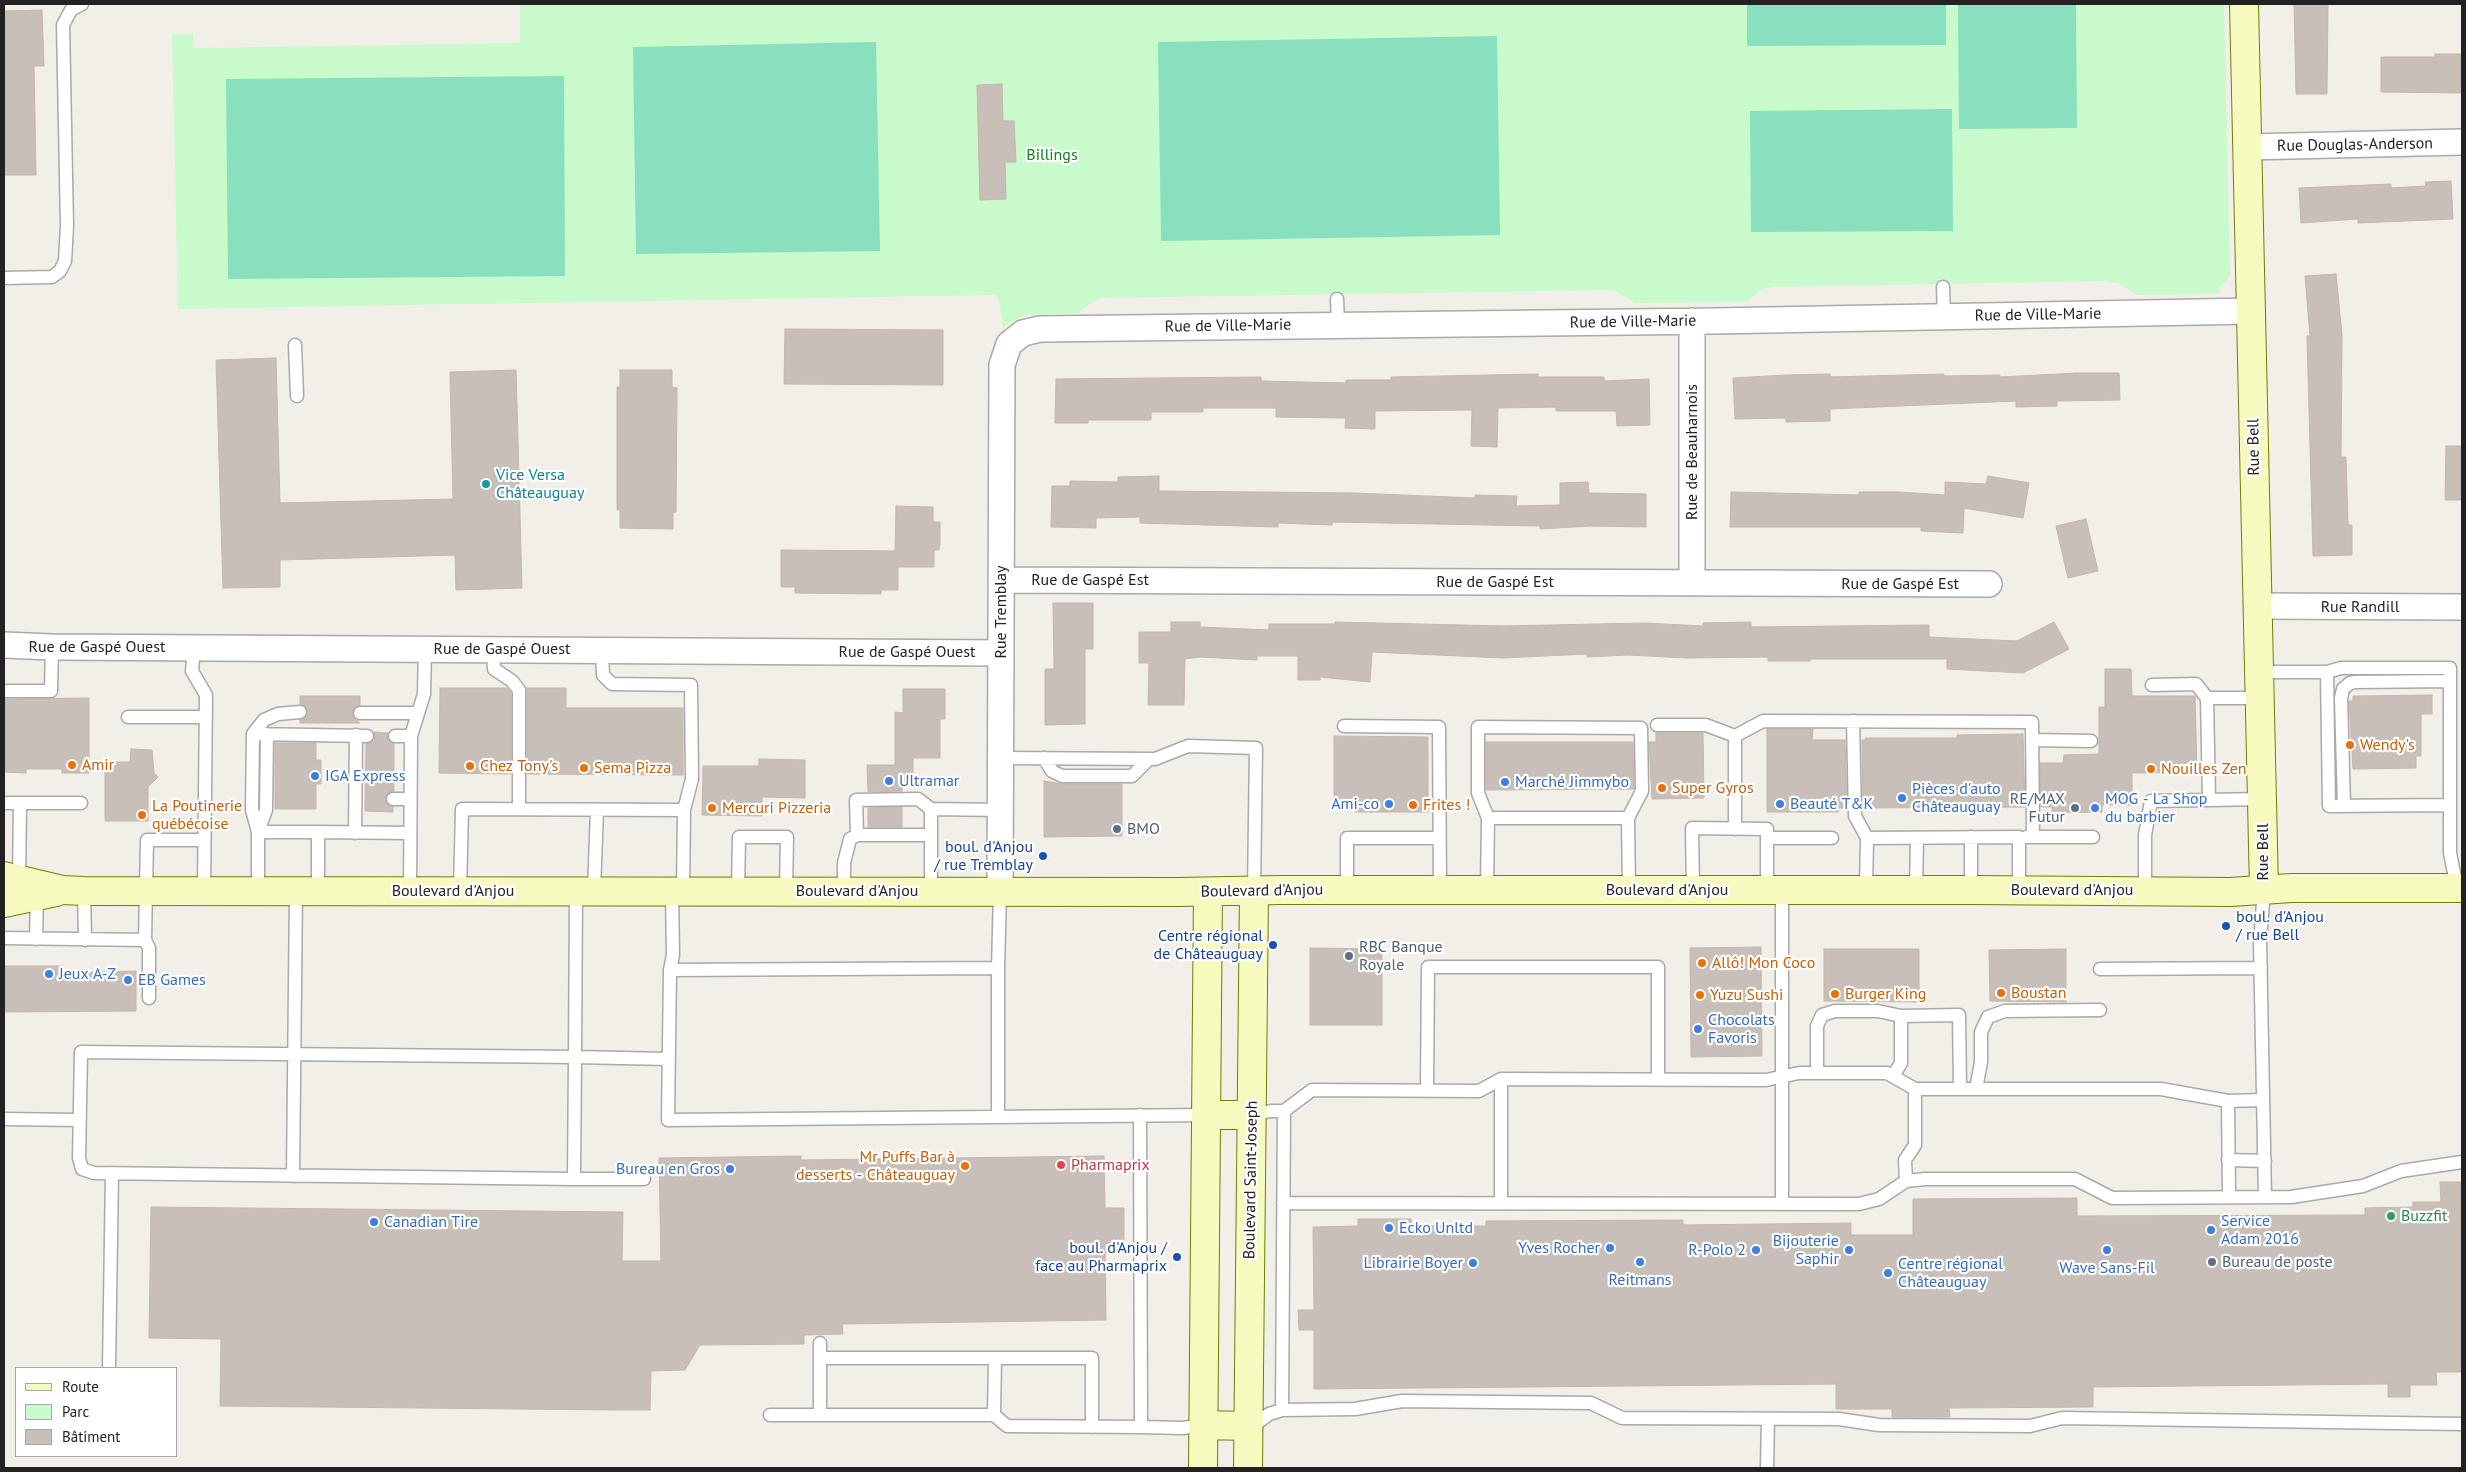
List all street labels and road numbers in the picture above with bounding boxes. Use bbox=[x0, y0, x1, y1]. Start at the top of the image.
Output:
street label: Rue Douglas-Anderson bbox=[2277, 134, 2433, 156]
street label: Rue de Ville-Marie bbox=[1975, 304, 2101, 326]
street label: Rue de Ville-Marie bbox=[1570, 311, 1696, 333]
street label: Rue de Ville-Marie bbox=[1165, 315, 1291, 337]
street label: Rue de Beauharnois bbox=[1682, 384, 1702, 520]
street label: Rue Bell bbox=[2244, 418, 2264, 476]
street label: Rue Tremblay bbox=[991, 566, 1011, 658]
street label: Rue de Gaspé Est bbox=[1031, 570, 1149, 590]
street label: Rue de Gaspé Est bbox=[1436, 572, 1554, 592]
street label: Rue de Gaspé Est bbox=[1841, 574, 1959, 594]
street label: Rue Randill bbox=[2321, 597, 2399, 617]
street label: Rue de Gaspé Ouest bbox=[29, 637, 165, 657]
street label: Rue de Gaspé Ouest bbox=[434, 639, 570, 659]
street label: Rue de Gaspé Ouest bbox=[839, 642, 975, 662]
street label: Rue Bell bbox=[2253, 823, 2273, 881]
street label: Boulevard d'Anjou bbox=[1200, 880, 1324, 902]
street label: Boulevard d'Anjou bbox=[1606, 880, 1728, 900]
street label: Boulevard d'Anjou bbox=[2011, 880, 2133, 900]
street label: Boulevard d'Anjou bbox=[392, 881, 514, 901]
street label: Boulevard d'Anjou bbox=[796, 881, 918, 901]
street label: Boulevard Saint-Joseph bbox=[1240, 1101, 1262, 1259]

